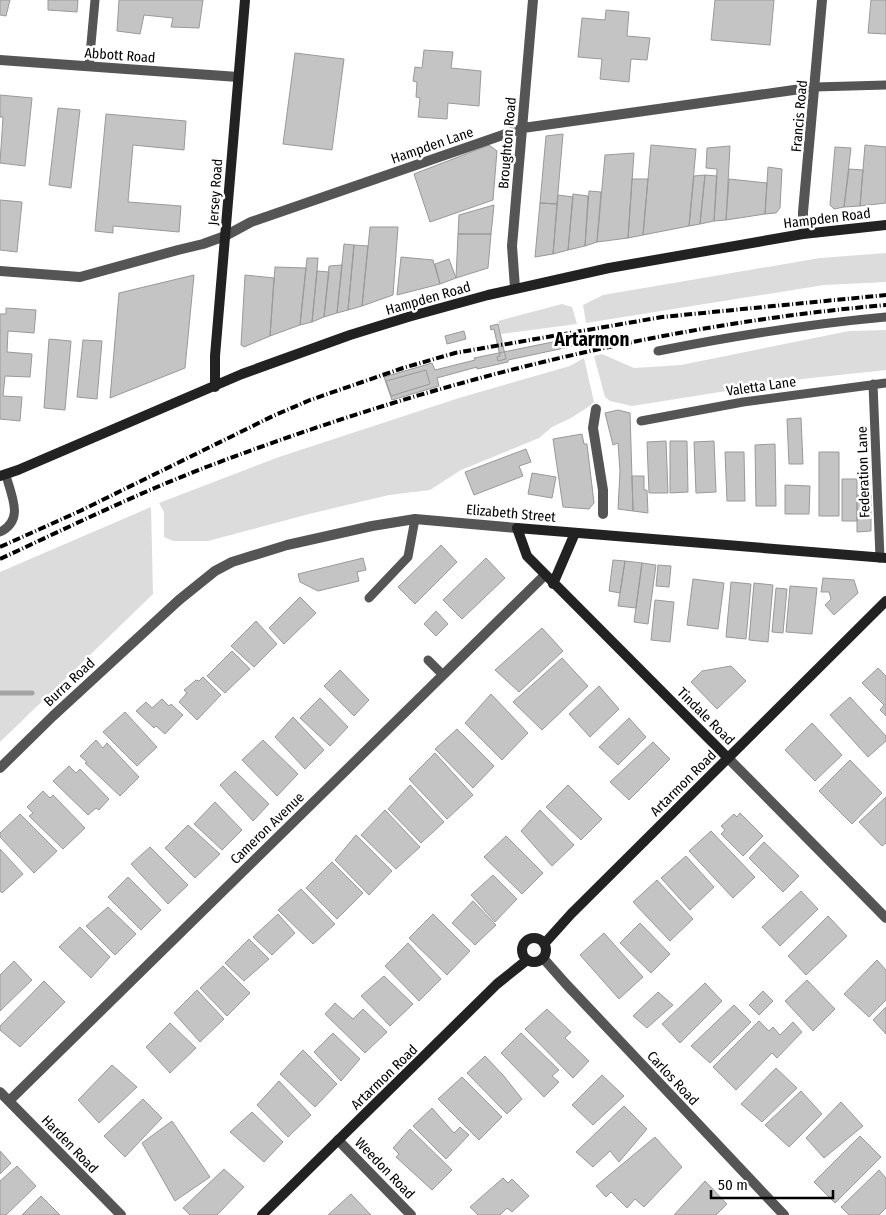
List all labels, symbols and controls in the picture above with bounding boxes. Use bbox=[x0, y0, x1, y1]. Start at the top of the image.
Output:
street label: Abbott Road bbox=[84, 45, 156, 66]
street label: Francis Road bbox=[788, 79, 811, 153]
street label: Broughton Road bbox=[495, 96, 520, 190]
street label: Hampden Lane bbox=[389, 123, 476, 167]
street label: Jersey Road bbox=[205, 158, 226, 226]
street label: Hampden Road bbox=[783, 205, 872, 232]
street label: Hampden Road bbox=[384, 278, 473, 319]
district label: Artarmon bbox=[554, 328, 629, 351]
street label: Valetta Lane bbox=[725, 373, 797, 400]
street label: Federation Lane bbox=[853, 426, 874, 518]
street label: Elizabeth Street bbox=[465, 501, 557, 526]
street label: Burra Road bbox=[40, 654, 98, 710]
street label: Tindale Road bbox=[673, 684, 738, 749]
street label: Artarmon Road bbox=[647, 747, 720, 820]
street label: Cameron Avenue bbox=[227, 789, 308, 868]
street label: Artarmon Road bbox=[347, 1041, 421, 1113]
street label: Carlos Road bbox=[643, 1048, 702, 1109]
street label: Harden Road bbox=[38, 1112, 101, 1177]
street label: Weedon Road bbox=[351, 1134, 418, 1203]
scale bar bbox=[711, 1168, 834, 1200]
text: 50 m bbox=[718, 1176, 748, 1194]

